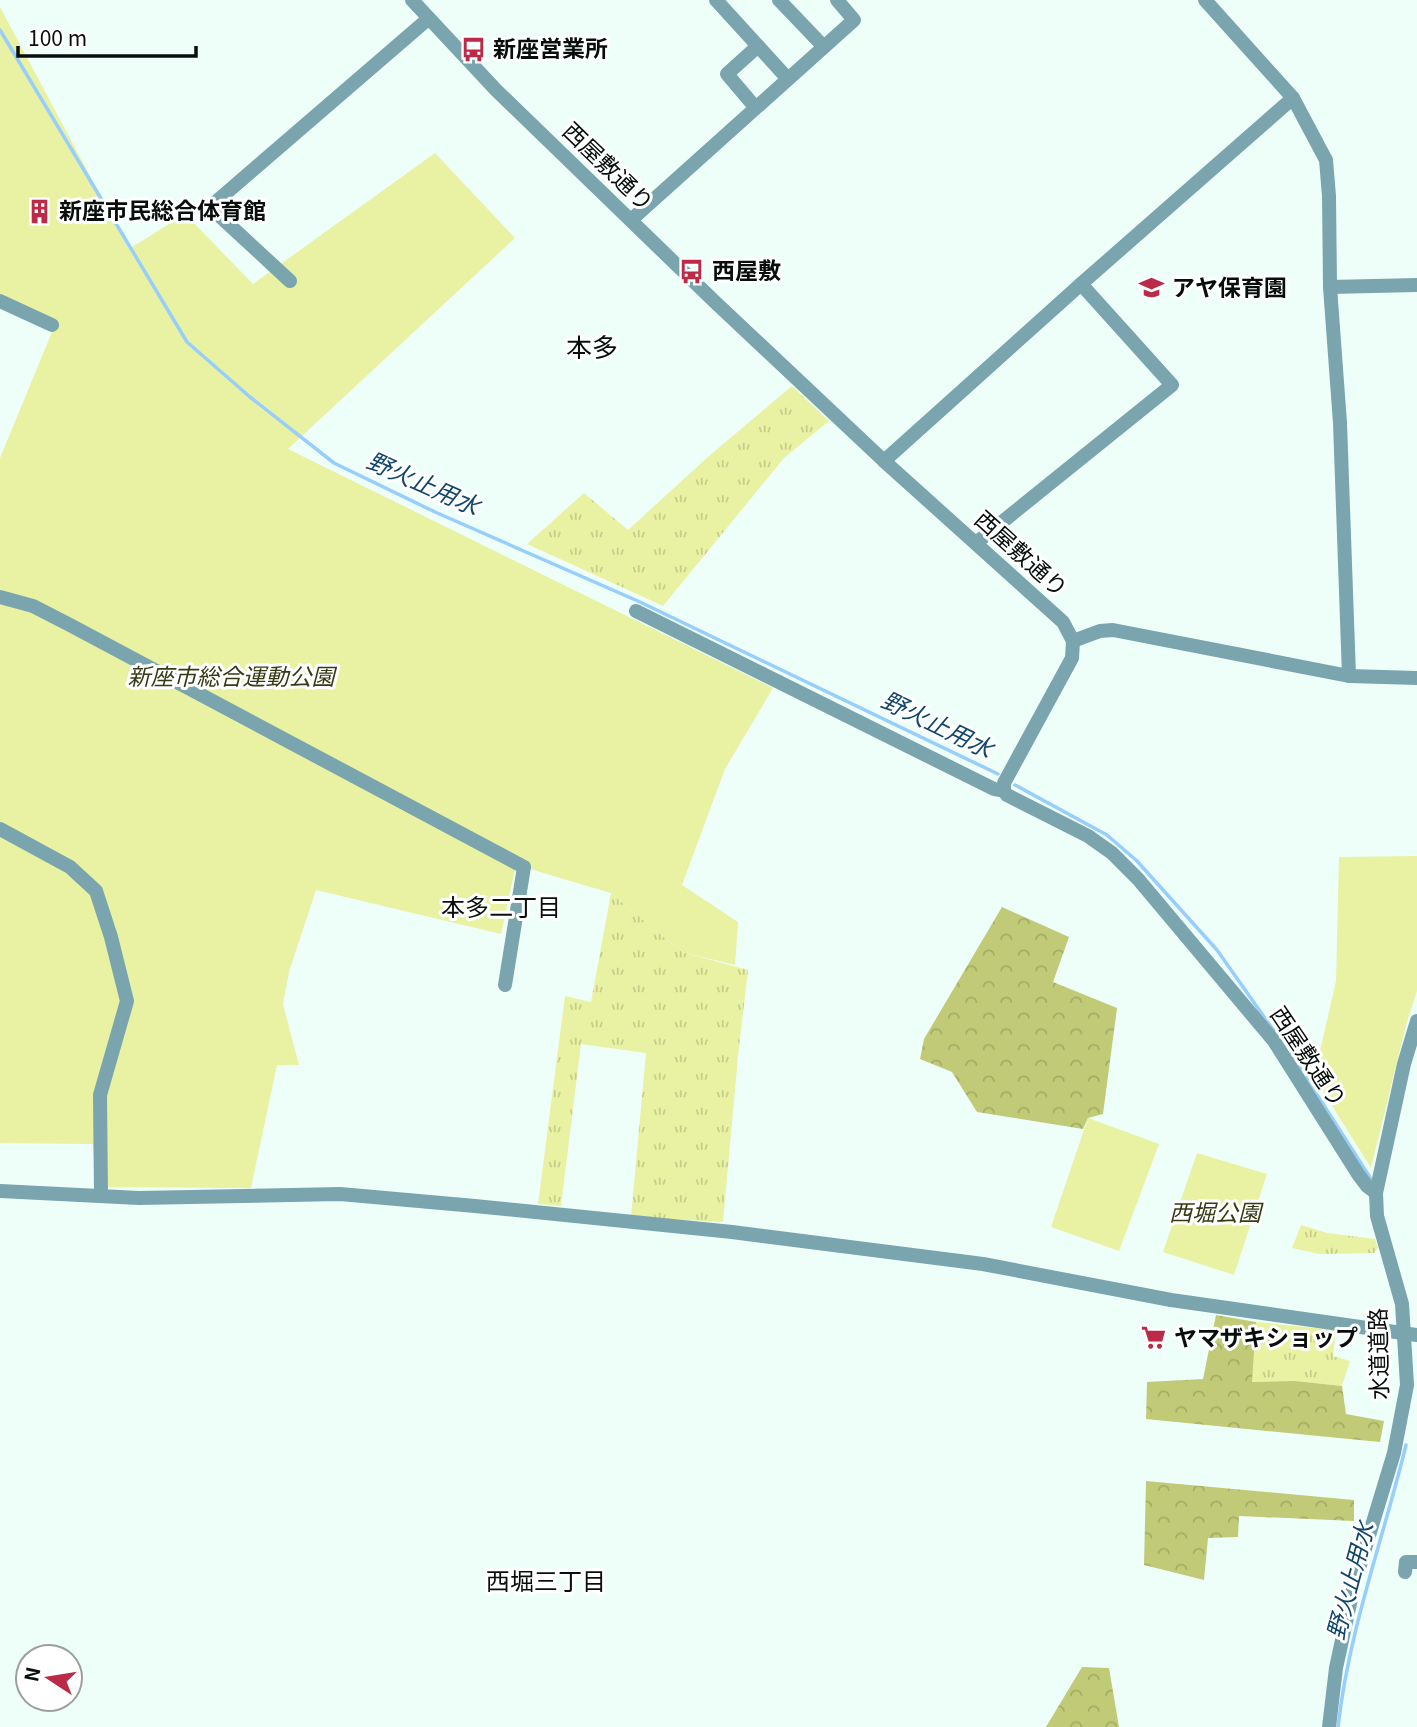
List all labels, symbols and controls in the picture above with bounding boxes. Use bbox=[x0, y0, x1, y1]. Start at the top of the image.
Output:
scale bar bbox=[18, 14, 196, 58]
text: 100 m bbox=[28, 22, 87, 52]
place label: 新座営業所 bbox=[493, 30, 608, 64]
bus stop icon: 新座営業所 bbox=[459, 35, 487, 63]
street label: 西屋敷通り bbox=[556, 113, 663, 218]
place label: 新座市民総合体育館 bbox=[59, 192, 266, 226]
building icon: 新座市民総合体育館 bbox=[25, 197, 53, 225]
place label: 西屋敷 bbox=[712, 252, 781, 286]
bus stop icon: 西屋敷 bbox=[678, 257, 706, 285]
place label: アヤ保育園 bbox=[1172, 269, 1287, 303]
school or university icon: アヤ保育園 bbox=[1138, 274, 1166, 302]
district label: 本多 bbox=[566, 327, 618, 364]
water label: 野火止用水 bbox=[362, 441, 489, 523]
street label: 西屋敷通り bbox=[968, 501, 1076, 604]
park label: 新座市総合運動公園 bbox=[128, 658, 338, 692]
water label: 野火止用水 bbox=[876, 681, 1002, 766]
district label: 本多二丁目 bbox=[441, 888, 561, 923]
street label: 西屋敷通り bbox=[1263, 999, 1356, 1113]
park label: 西堀公園 bbox=[1169, 1194, 1264, 1228]
street label: 水道道路 bbox=[1359, 1308, 1395, 1400]
place label: ヤマザキショップ bbox=[1174, 1319, 1358, 1353]
supermarket icon: ヤマザキショップ bbox=[1140, 1324, 1168, 1352]
water label: 野火止用水 bbox=[1316, 1515, 1382, 1643]
district label: 西堀三丁目 bbox=[486, 1562, 606, 1597]
north arrow bbox=[14, 1643, 84, 1713]
text: N bbox=[16, 1664, 46, 1684]

